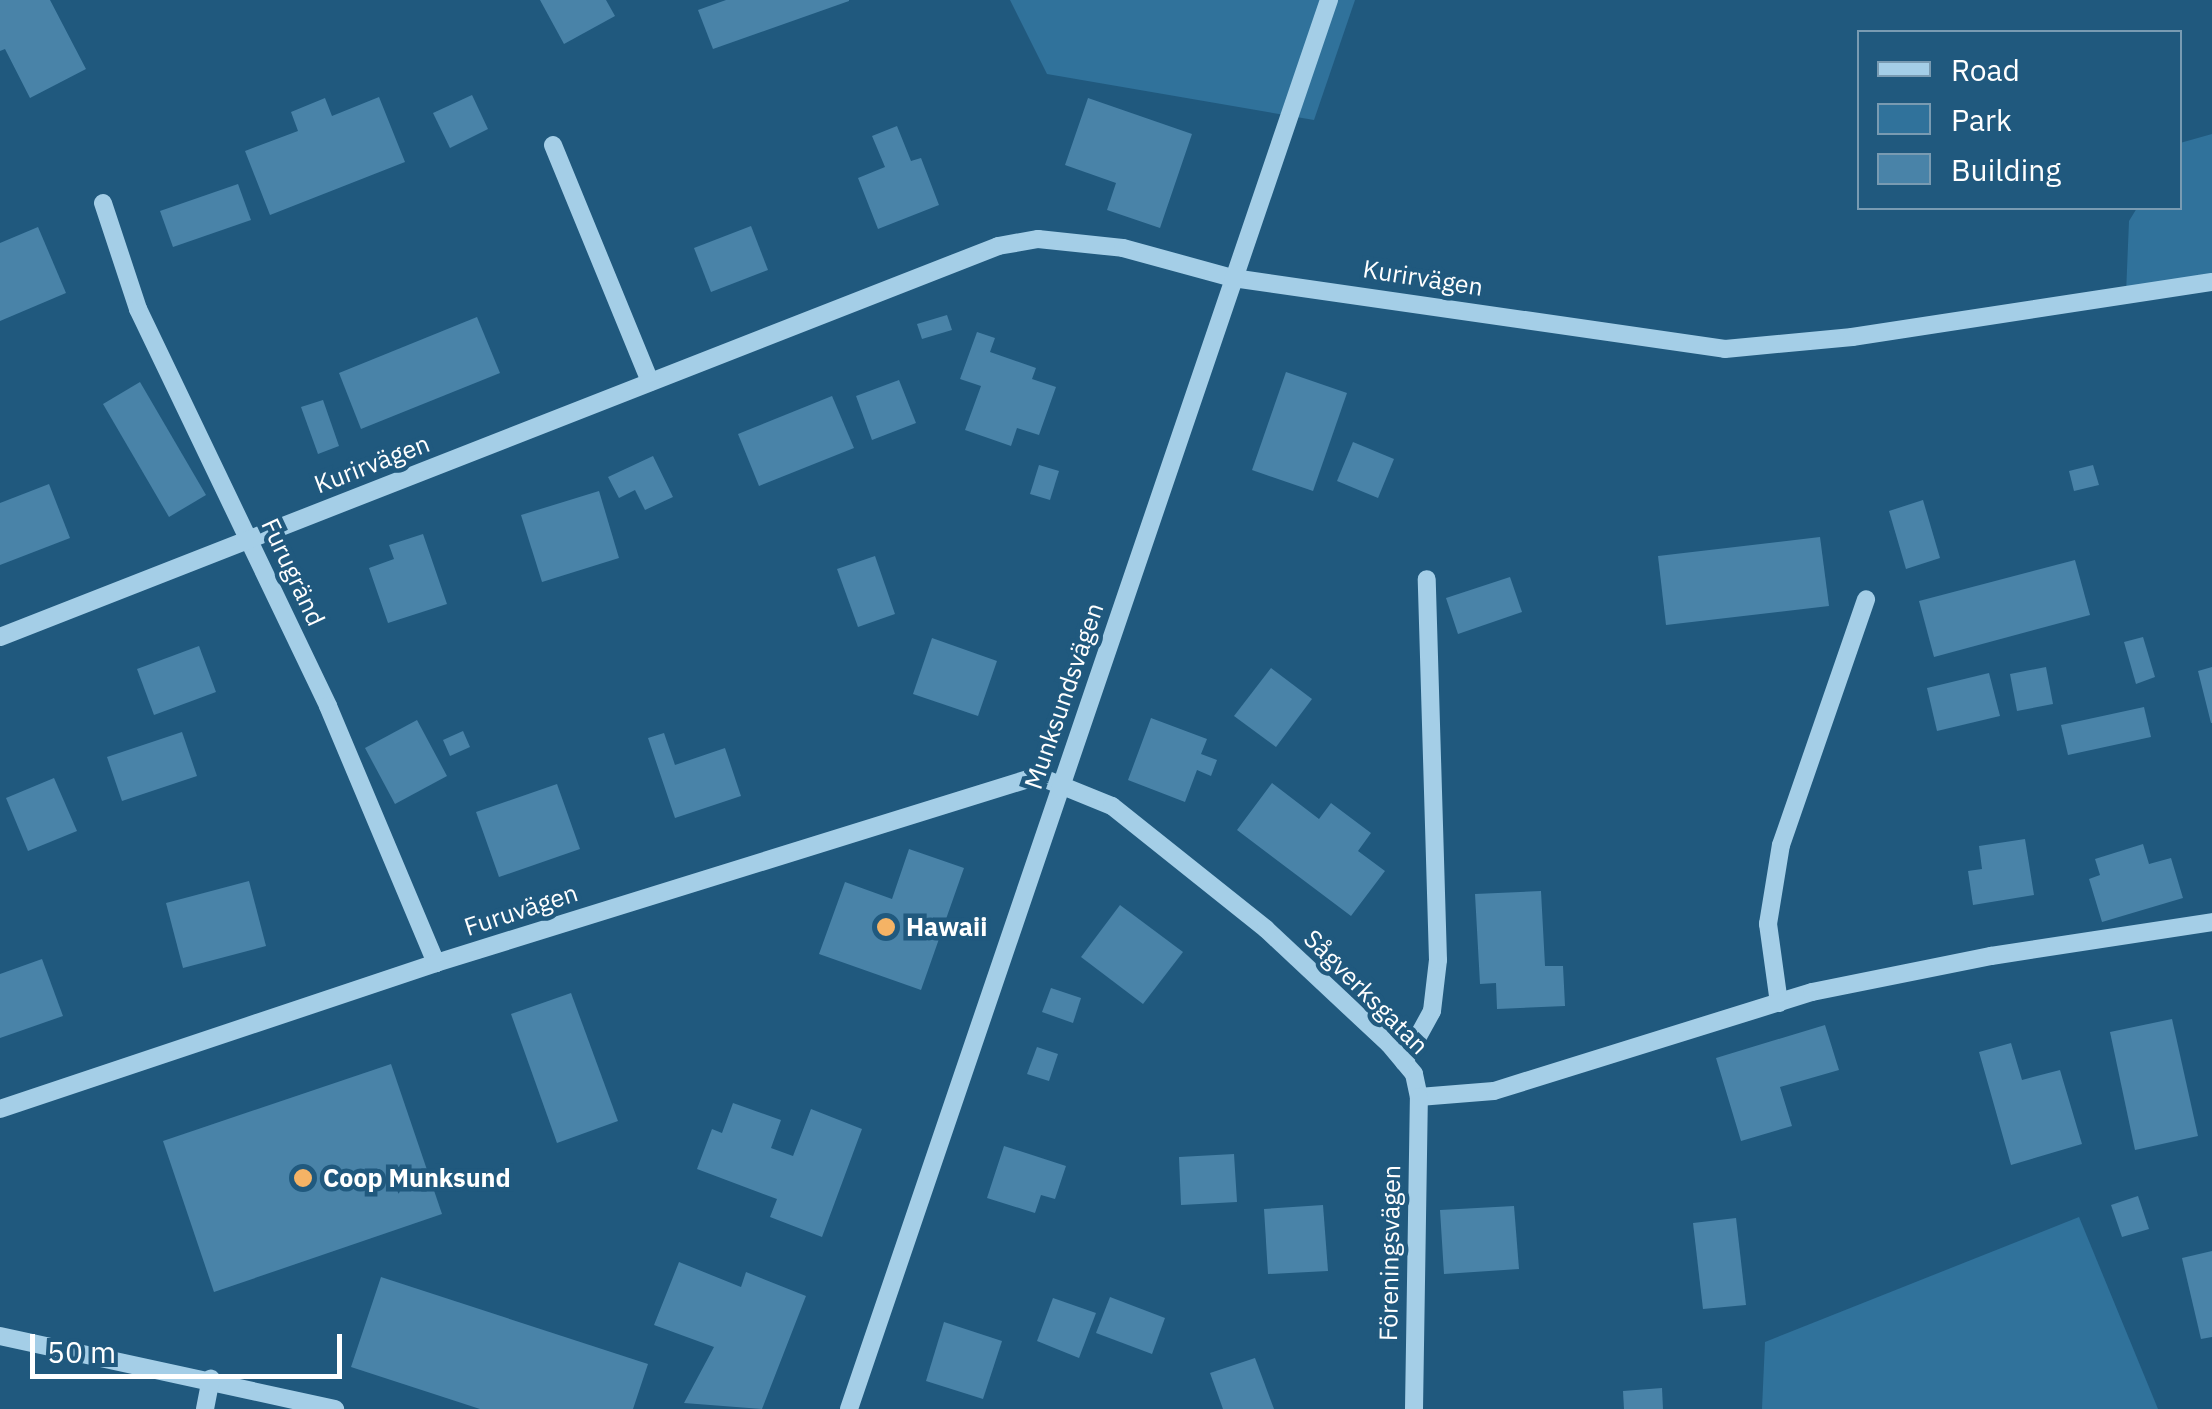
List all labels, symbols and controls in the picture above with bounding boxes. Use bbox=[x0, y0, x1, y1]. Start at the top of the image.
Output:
legend bbox=[1857, 30, 2182, 210]
text: Road bbox=[1951, 50, 2020, 89]
text: Park bbox=[1951, 100, 2012, 139]
text: Building bbox=[1951, 150, 2061, 189]
street label: Kurirvägen bbox=[1361, 254, 1485, 302]
street label: Kurirvägen bbox=[310, 428, 434, 500]
street label: Furugränd bbox=[255, 513, 331, 631]
street label: Munksundsvägen bbox=[1018, 599, 1110, 793]
street label: Furuvägen bbox=[461, 878, 581, 942]
place label: Hawaii bbox=[906, 912, 987, 942]
marker: Hawaii bbox=[875, 916, 897, 938]
street label: Sågverksgatan bbox=[1298, 924, 1434, 1060]
place label: Coop Munksund bbox=[323, 1163, 511, 1193]
street label: Föreningsvägen bbox=[1373, 1165, 1407, 1341]
marker: Coop Munksund bbox=[292, 1167, 314, 1189]
scale bar bbox=[35, 1314, 348, 1376]
text: 50 m bbox=[47, 1332, 116, 1371]

